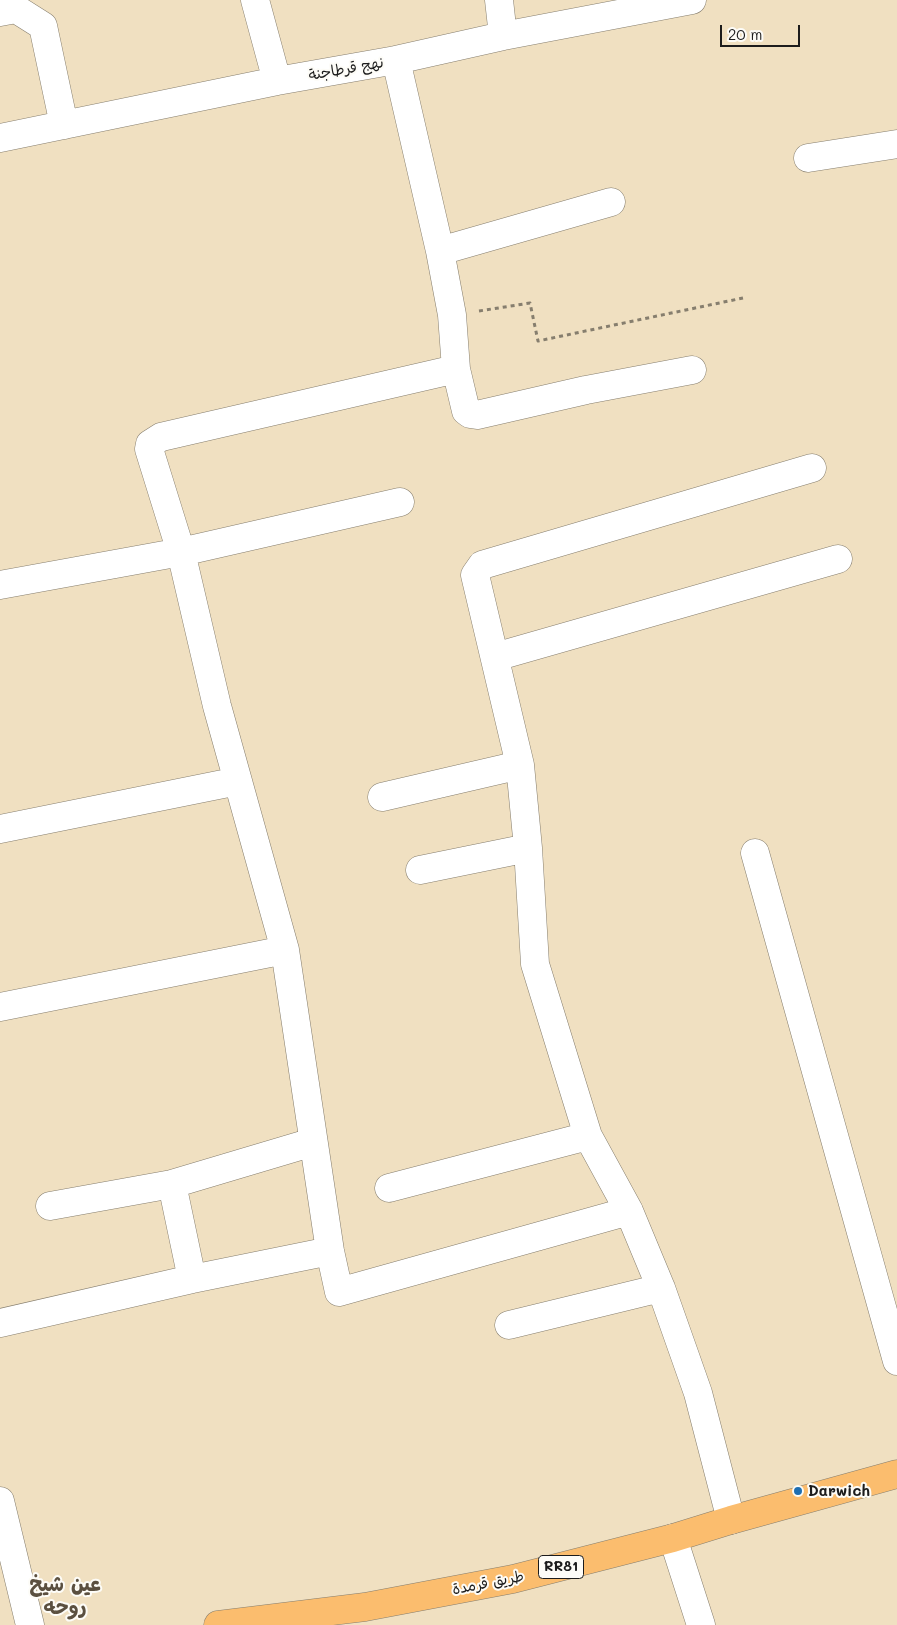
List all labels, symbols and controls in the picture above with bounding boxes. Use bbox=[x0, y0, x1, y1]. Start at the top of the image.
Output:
scale bar bbox=[722, 15, 802, 47]
text: 20 m bbox=[728, 24, 762, 44]
street label: نهج قرطاجنة bbox=[307, 54, 385, 84]
place label: Darwich bbox=[808, 1482, 870, 1500]
marker: Darwich bbox=[792, 1485, 804, 1497]
road number: RR81 bbox=[538, 1555, 584, 1578]
street label: طريق قرمدة bbox=[451, 1567, 525, 1599]
district label: عين شيخ روحه bbox=[29, 1573, 101, 1620]

